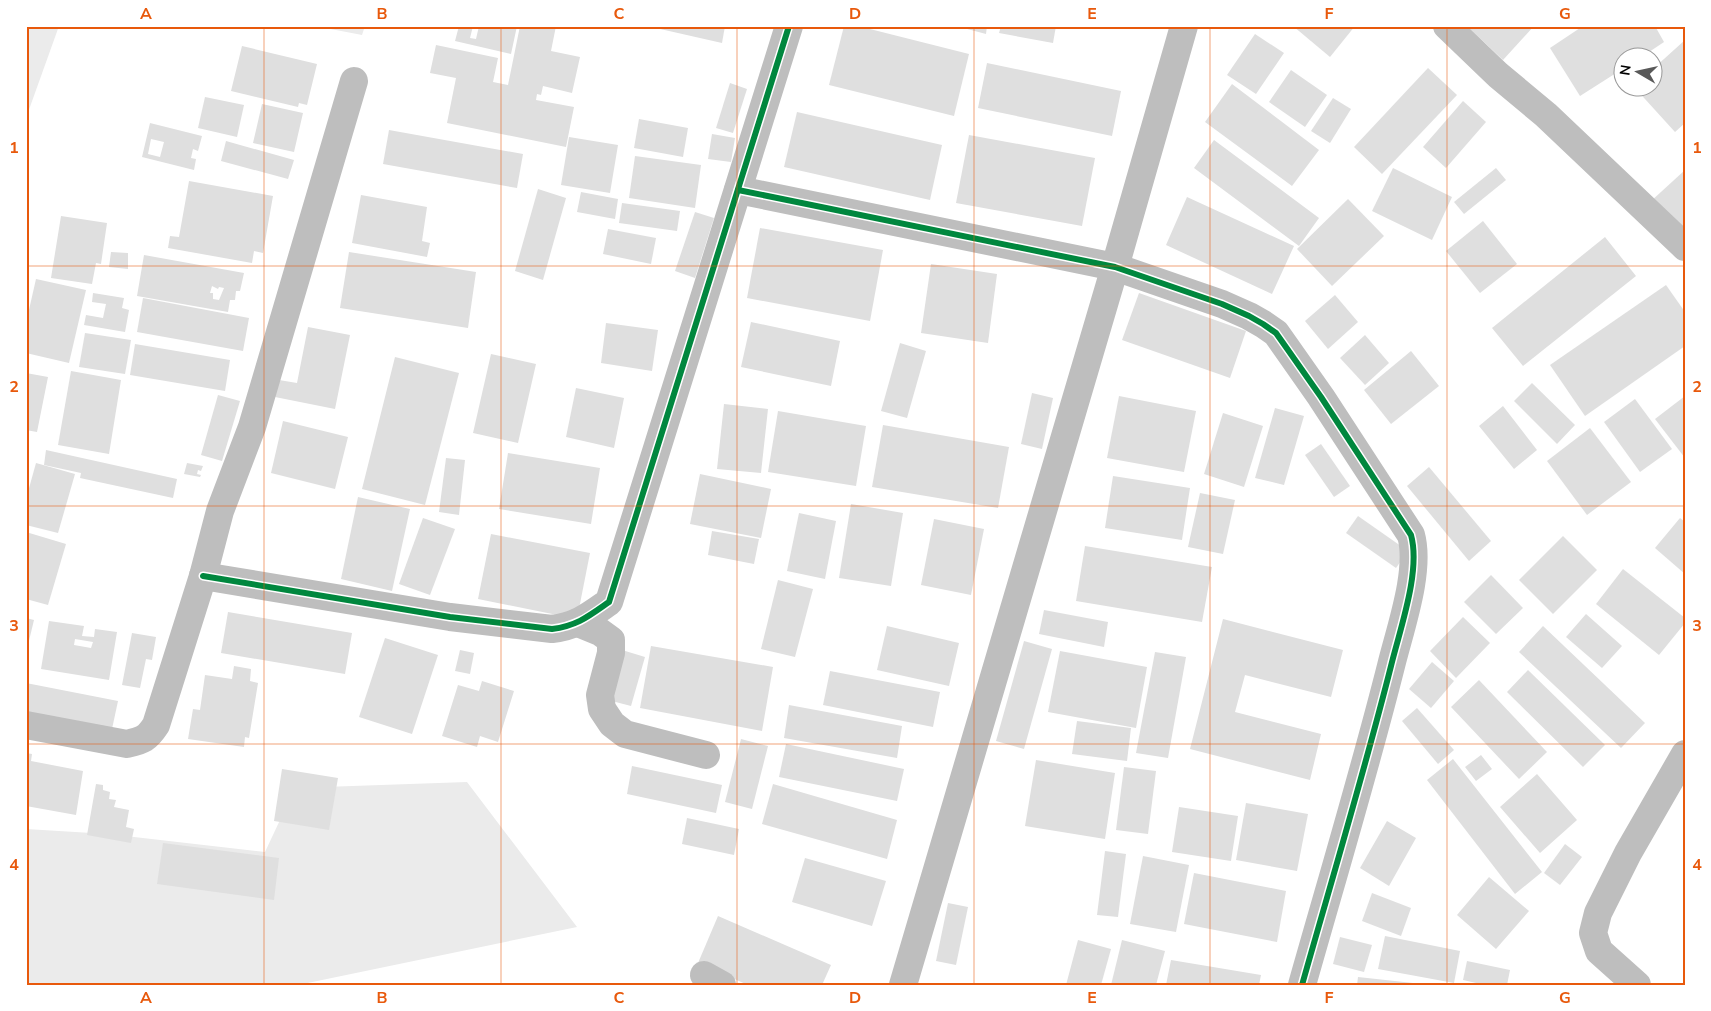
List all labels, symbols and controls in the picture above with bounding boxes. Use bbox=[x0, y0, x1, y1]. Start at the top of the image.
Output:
text: A bbox=[140, 3, 152, 25]
text: B bbox=[376, 3, 388, 25]
text: C bbox=[614, 3, 625, 25]
text: D bbox=[849, 3, 861, 25]
text: E bbox=[1087, 3, 1097, 25]
text: F bbox=[1325, 3, 1334, 25]
text: G bbox=[1559, 3, 1571, 25]
north arrow bbox=[1614, 48, 1664, 98]
text: N bbox=[1615, 63, 1636, 77]
text: 1 bbox=[9, 137, 19, 159]
text: 1 bbox=[1692, 137, 1702, 159]
text: 2 bbox=[9, 376, 19, 398]
text: 2 bbox=[1692, 376, 1702, 398]
text: 3 bbox=[9, 615, 19, 637]
text: 3 bbox=[1692, 615, 1702, 637]
text: 4 bbox=[9, 854, 19, 876]
text: 4 bbox=[1692, 854, 1702, 876]
text: A bbox=[140, 987, 152, 1009]
text: B bbox=[376, 987, 388, 1009]
text: C bbox=[614, 987, 625, 1009]
text: D bbox=[849, 987, 861, 1009]
text: E bbox=[1087, 987, 1097, 1009]
text: F bbox=[1325, 987, 1334, 1009]
text: G bbox=[1559, 987, 1571, 1009]

